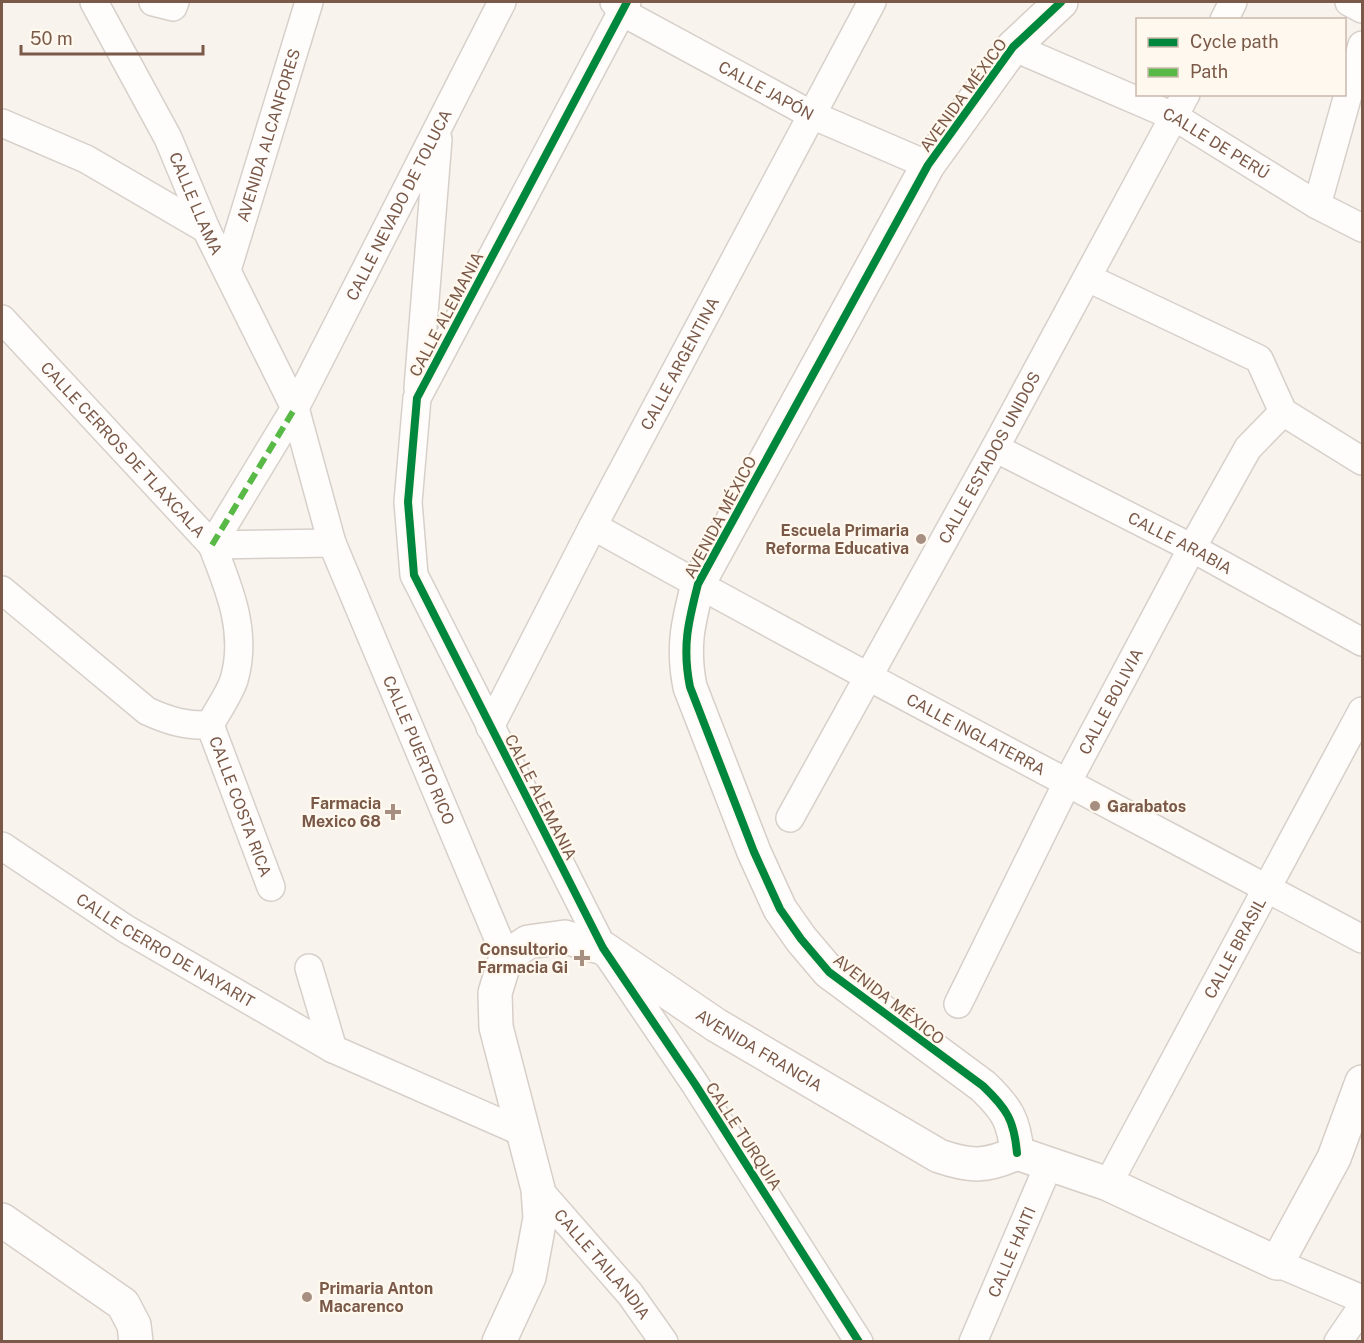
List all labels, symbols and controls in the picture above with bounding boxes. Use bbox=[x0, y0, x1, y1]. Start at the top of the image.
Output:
scale bar bbox=[21, 18, 202, 56]
legend bbox=[1136, 18, 1346, 96]
text: 50 m bbox=[30, 28, 73, 49]
text: Cycle path bbox=[1190, 31, 1279, 52]
street label: AVENIDA MÉXICO bbox=[915, 34, 1011, 156]
street label: AVENIDA ALCANFORES bbox=[233, 46, 304, 224]
street label: CALLE JAPÓN bbox=[715, 57, 817, 124]
text: Path bbox=[1190, 61, 1228, 82]
street label: CALLE DE PERÚ bbox=[1160, 104, 1273, 183]
street label: CALLE NEVADO DE TOLUCA bbox=[342, 106, 456, 304]
street label: CALLE LLAMA bbox=[165, 149, 226, 258]
street label: CALLE ALEMANIA bbox=[406, 249, 487, 380]
street label: CALLE ARGENTINA bbox=[637, 294, 723, 433]
street label: CALLE CERROS DE TLAXCALA bbox=[37, 358, 209, 541]
street label: CALLE ESTADOS UNIDOS bbox=[935, 368, 1044, 547]
street label: AVENIDA MÉXICO bbox=[679, 452, 761, 582]
street label: CALLE ARABIA bbox=[1125, 508, 1235, 578]
place label: Escuela Primaria Reforma Educativa bbox=[765, 521, 909, 558]
marker: Escuela Primaria Reforma Educativa bbox=[914, 532, 928, 546]
street label: CALLE BOLIVIA bbox=[1075, 645, 1147, 758]
street label: CALLE PUERTO RICO bbox=[379, 673, 458, 828]
street label: CALLE INGLATERRA bbox=[903, 690, 1049, 779]
street label: CALLE ALEMANIA bbox=[501, 731, 580, 863]
street label: CALLE COSTA RICA bbox=[205, 734, 275, 879]
place label: Farmacia Mexico 68 bbox=[302, 794, 381, 831]
place label: Garabatos bbox=[1107, 797, 1186, 816]
marker: Garabatos bbox=[1088, 799, 1102, 813]
marker: Farmacia Mexico 68 bbox=[386, 805, 400, 819]
street label: CALLE CERRO DE NAYARIT bbox=[73, 890, 258, 1012]
street label: CALLE BRASIL bbox=[1200, 894, 1270, 1002]
place label: Consultorio Farmacia Gi bbox=[477, 940, 568, 977]
marker: Consultorio Farmacia Gi bbox=[573, 949, 591, 967]
street label: AVENIDA MÉXICO bbox=[829, 949, 949, 1049]
street label: AVENIDA FRANCIA bbox=[692, 1005, 826, 1095]
street label: CALLE TURQUIA bbox=[702, 1079, 785, 1194]
street label: CALLE HAITI bbox=[984, 1204, 1040, 1300]
street label: CALLE TAILANDIA bbox=[550, 1205, 654, 1323]
place label: Primaria Anton Macarenco bbox=[319, 1279, 433, 1316]
marker: Primaria Anton Macarenco bbox=[300, 1290, 314, 1304]

